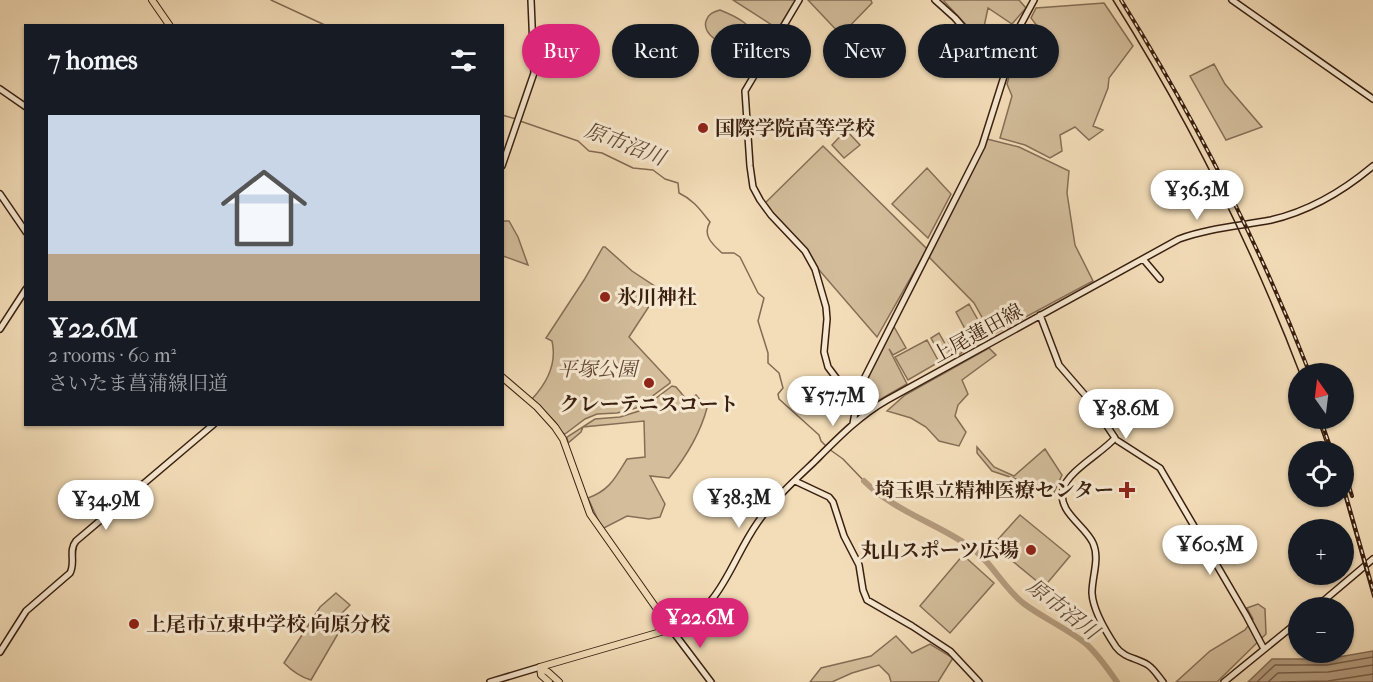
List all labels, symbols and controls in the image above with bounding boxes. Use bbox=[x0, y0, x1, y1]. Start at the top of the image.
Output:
chip: Buy bbox=[522, 24, 600, 78]
chip: Rent bbox=[612, 24, 699, 78]
chip: Filters bbox=[711, 24, 811, 78]
chip: New bbox=[823, 24, 906, 78]
chip: Apartment bbox=[918, 24, 1059, 78]
icon: filters bbox=[447, 44, 480, 77]
text: 7 homes bbox=[48, 45, 138, 76]
place label: 国際学院高等学校 bbox=[715, 117, 875, 140]
water label: 原市沼川 bbox=[581, 118, 670, 171]
marker: 国際学院高等学校 bbox=[696, 121, 710, 135]
icon: home bbox=[210, 154, 318, 262]
pin: ¥36.3M bbox=[1148, 170, 1246, 221]
text: ¥36.3M bbox=[1165, 178, 1229, 201]
place label: 氷川神社 bbox=[617, 286, 697, 309]
marker: 氷川神社 bbox=[598, 290, 612, 304]
street label: 上尾蓮田線 bbox=[928, 299, 1027, 368]
text: ¥22.6M bbox=[48, 313, 138, 344]
text: 2 rooms · 60 m² bbox=[48, 344, 176, 367]
park label: 平塚公園 bbox=[557, 358, 640, 381]
north arrow bbox=[1288, 363, 1354, 429]
map controls bbox=[1288, 363, 1354, 663]
text: さいたま菖蒲線旧道 bbox=[48, 372, 228, 395]
marker: クレーテニスコート bbox=[642, 376, 656, 390]
pin: ¥57.7M bbox=[784, 376, 882, 427]
text: ¥57.7M bbox=[801, 384, 865, 407]
pin: ¥38.6M bbox=[1077, 389, 1175, 440]
place label: クレーテニスコート bbox=[559, 393, 739, 416]
text: ¥38.6M bbox=[1093, 397, 1159, 420]
button: locate bbox=[1288, 441, 1354, 507]
pin: ¥38.3M bbox=[690, 478, 788, 529]
place label: 埼玉県立精神医療センター bbox=[875, 479, 1114, 502]
pin: ¥34.9M bbox=[57, 480, 155, 531]
marker: 埼玉県立精神医療センター bbox=[1118, 481, 1136, 499]
text: ¥38.3M bbox=[707, 486, 771, 509]
text: ¥34.9M bbox=[72, 488, 140, 511]
button: + bbox=[1288, 519, 1354, 585]
pin: ¥60.5M bbox=[1161, 525, 1259, 576]
text: ¥60.5M bbox=[1176, 533, 1244, 556]
place label: 丸山スポーツ広場 bbox=[860, 539, 1019, 562]
marker: 丸山スポーツ広場 bbox=[1024, 543, 1038, 557]
water label: 原市沼川 bbox=[1023, 574, 1105, 646]
button: − bbox=[1288, 597, 1354, 663]
pin: ¥22.6M bbox=[651, 598, 749, 649]
text: ¥22.6M bbox=[665, 606, 735, 629]
place label: 上尾市立東中学校 向原分校 bbox=[146, 613, 390, 636]
marker: 上尾市立東中学校 向原分校 bbox=[127, 617, 141, 631]

